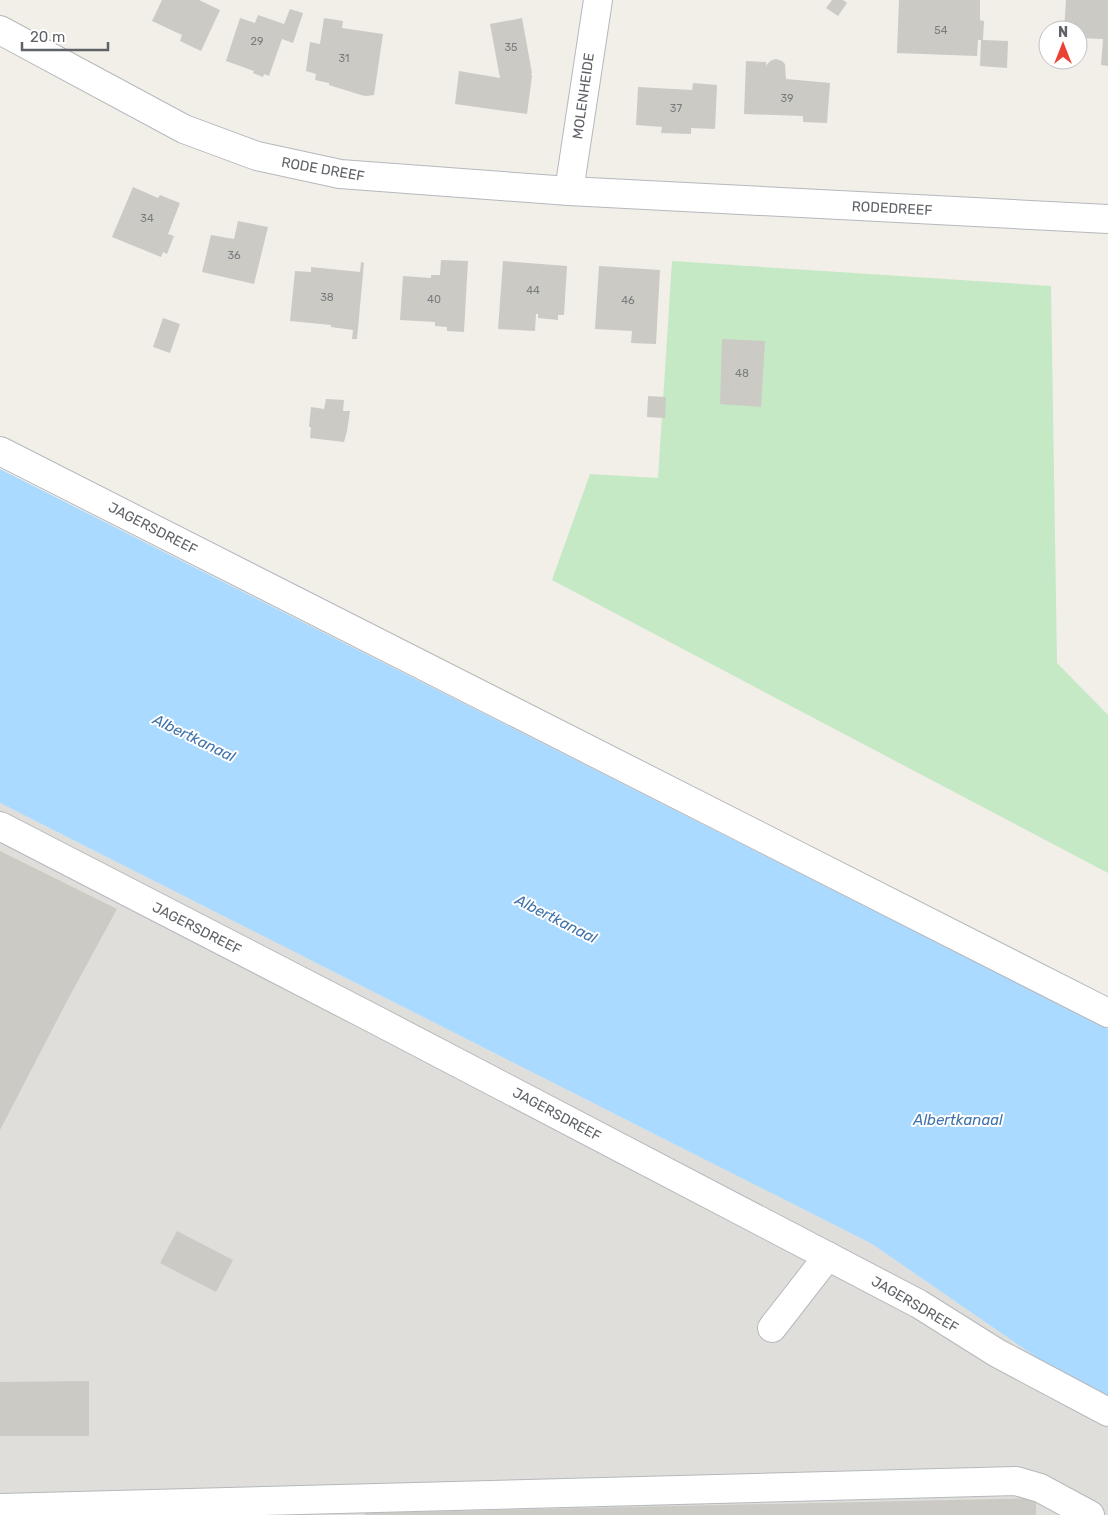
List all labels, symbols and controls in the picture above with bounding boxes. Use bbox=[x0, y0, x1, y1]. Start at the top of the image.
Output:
scale bar bbox=[22, 20, 109, 52]
north arrow bbox=[1038, 20, 1088, 70]
house number: 54 bbox=[934, 24, 948, 37]
text: N bbox=[1058, 24, 1068, 41]
text: 20 m bbox=[30, 28, 65, 46]
house number: 29 bbox=[251, 35, 263, 48]
house number: 35 bbox=[504, 41, 518, 54]
house number: 31 bbox=[338, 52, 350, 65]
street label: MOLENHEIDE bbox=[569, 52, 598, 140]
house number: 39 bbox=[780, 92, 794, 105]
house number: 37 bbox=[670, 102, 682, 115]
street label: RODE DREEF bbox=[280, 154, 366, 185]
street label: RODEDREEF bbox=[851, 198, 933, 219]
house number: 34 bbox=[140, 212, 154, 225]
house number: 36 bbox=[227, 249, 241, 262]
house number: 44 bbox=[526, 284, 540, 297]
house number: 38 bbox=[320, 291, 334, 304]
house number: 40 bbox=[427, 293, 441, 306]
house number: 46 bbox=[621, 294, 635, 307]
house number: 48 bbox=[735, 367, 749, 380]
street label: JAGERSDREEF bbox=[105, 499, 200, 558]
water label: Albertkanaal bbox=[149, 710, 238, 766]
water label: Albertkanaal bbox=[511, 890, 600, 947]
street label: JAGERSDREEF bbox=[149, 899, 244, 958]
street label: JAGERSDREEF bbox=[510, 1084, 604, 1145]
water label: Albertkanaal bbox=[912, 1111, 1003, 1129]
street label: JAGERSDREEF bbox=[868, 1273, 961, 1336]

